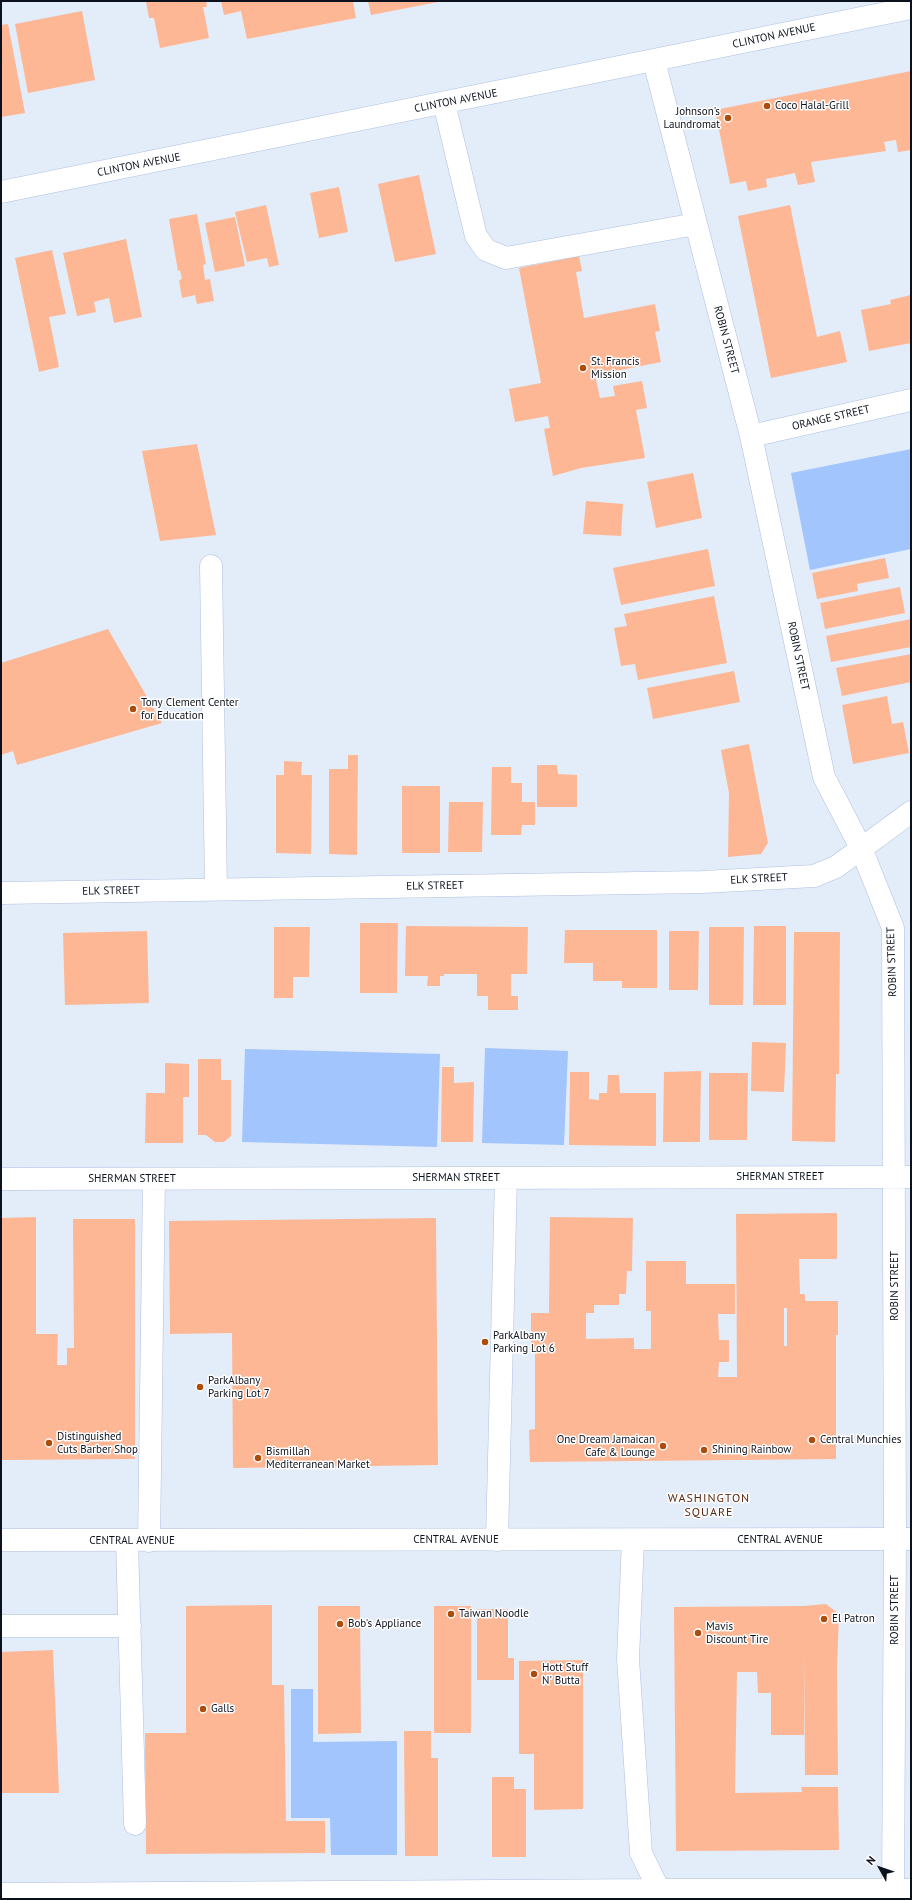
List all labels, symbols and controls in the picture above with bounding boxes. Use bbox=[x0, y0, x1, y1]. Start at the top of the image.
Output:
street label: CLINTON AVENUE bbox=[731, 21, 817, 51]
street label: CLINTON AVENUE bbox=[413, 86, 499, 116]
place label: Coco Halal-Grill bbox=[775, 99, 849, 113]
marker: Coco Halal-Grill bbox=[762, 101, 772, 111]
place label: Johnson's Laundromat bbox=[663, 105, 720, 131]
marker: Johnson's Laundromat bbox=[723, 113, 733, 123]
street label: CLINTON AVENUE bbox=[96, 150, 182, 180]
street label: ROBIN STREET bbox=[711, 305, 741, 375]
place label: St. Francis Mission bbox=[591, 355, 639, 381]
marker: St. Francis Mission bbox=[578, 363, 588, 373]
street label: ORANGE STREET bbox=[791, 403, 871, 433]
street label: ROBIN STREET bbox=[784, 620, 812, 692]
place label: Tony Clement Center for Education bbox=[141, 696, 238, 722]
marker: Tony Clement Center for Education bbox=[128, 704, 138, 714]
street label: ELK STREET bbox=[730, 871, 788, 887]
street label: ELK STREET bbox=[406, 879, 464, 893]
street label: ELK STREET bbox=[82, 884, 140, 898]
street label: ROBIN STREET bbox=[884, 927, 900, 997]
street label: SHERMAN STREET bbox=[736, 1170, 824, 1184]
street label: SHERMAN STREET bbox=[412, 1171, 500, 1185]
street label: SHERMAN STREET bbox=[88, 1172, 176, 1186]
street label: ROBIN STREET bbox=[888, 1251, 902, 1321]
place label: ParkAlbany Parking Lot 6 bbox=[493, 1329, 555, 1355]
marker: ParkAlbany Parking Lot 6 bbox=[480, 1337, 490, 1347]
place label: ParkAlbany Parking Lot 7 bbox=[208, 1374, 270, 1400]
marker: ParkAlbany Parking Lot 7 bbox=[195, 1382, 205, 1392]
place label: Distinguished Cuts Barber Shop bbox=[57, 1430, 138, 1456]
place label: One Dream Jamaican Cafe & Lounge bbox=[557, 1433, 655, 1459]
place label: Central Munchies bbox=[820, 1433, 901, 1447]
marker: Central Munchies bbox=[807, 1435, 817, 1445]
marker: Distinguished Cuts Barber Shop bbox=[44, 1438, 54, 1448]
marker: One Dream Jamaican Cafe & Lounge bbox=[658, 1441, 668, 1451]
place label: Shining Rainbow bbox=[712, 1443, 791, 1457]
place label: Bismillah Mediterranean Market bbox=[266, 1445, 370, 1471]
marker: Shining Rainbow bbox=[699, 1445, 709, 1455]
marker: Bismillah Mediterranean Market bbox=[253, 1453, 263, 1463]
district label: WASHINGTON SQUARE bbox=[668, 1492, 750, 1520]
street label: CENTRAL AVENUE bbox=[413, 1533, 499, 1547]
street label: CENTRAL AVENUE bbox=[737, 1533, 823, 1547]
street label: CENTRAL AVENUE bbox=[89, 1534, 175, 1548]
street label: ROBIN STREET bbox=[888, 1575, 902, 1645]
place label: Taiwan Noodle bbox=[459, 1607, 529, 1621]
marker: Taiwan Noodle bbox=[446, 1609, 456, 1619]
place label: El Patron bbox=[832, 1612, 875, 1626]
marker: El Patron bbox=[819, 1614, 829, 1624]
place label: Bob's Appliance bbox=[348, 1617, 421, 1631]
marker: Bob's Appliance bbox=[335, 1619, 345, 1629]
place label: Mavis Discount Tire bbox=[706, 1620, 768, 1646]
marker: Mavis Discount Tire bbox=[693, 1628, 703, 1638]
place label: Hott Stuff N' Butta bbox=[542, 1661, 588, 1687]
marker: Hott Stuff N' Butta bbox=[529, 1669, 539, 1679]
place label: Galls bbox=[211, 1702, 234, 1716]
marker: Galls bbox=[198, 1704, 208, 1714]
north arrow bbox=[860, 1848, 900, 1888]
text: N bbox=[863, 1853, 878, 1868]

